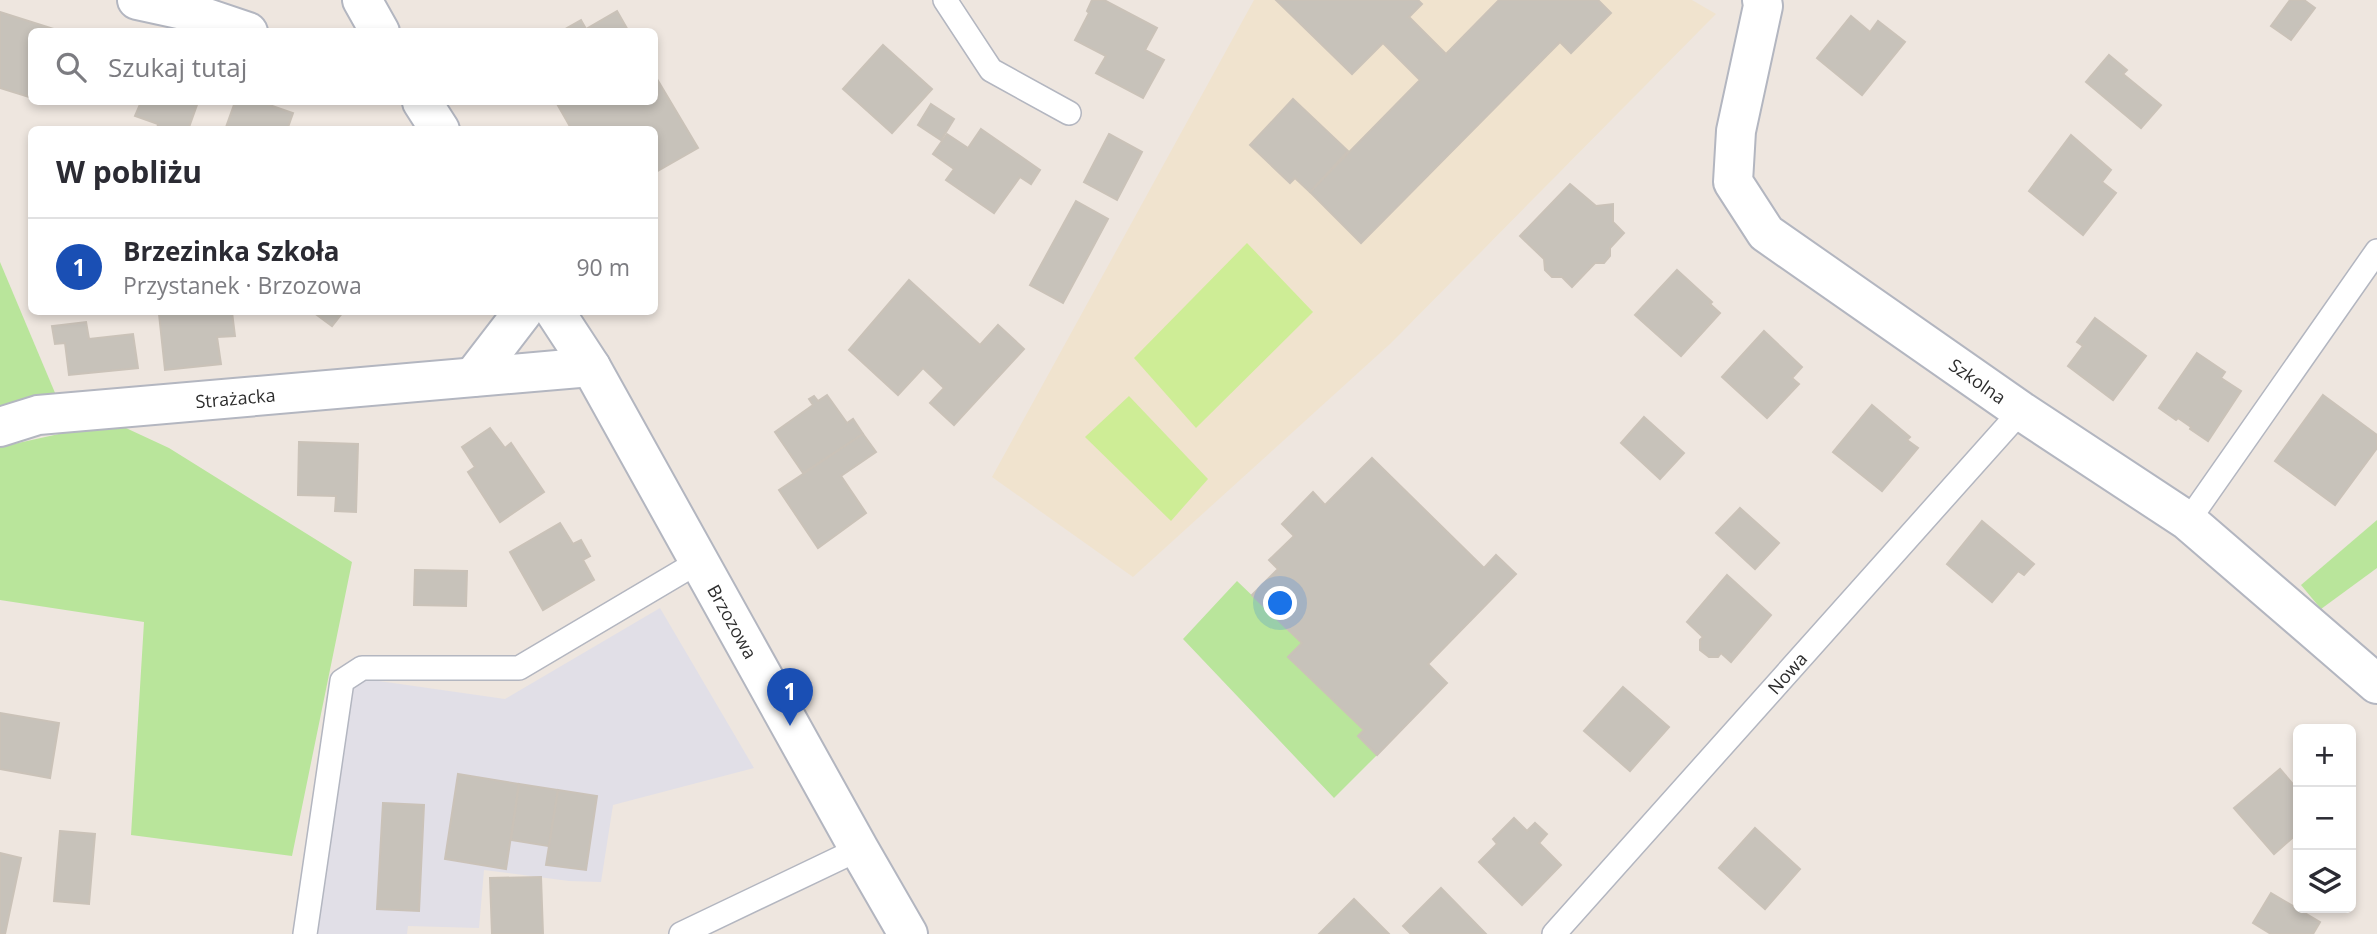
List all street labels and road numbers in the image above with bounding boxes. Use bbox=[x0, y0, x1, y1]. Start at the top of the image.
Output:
street label: Szkolna bbox=[1945, 353, 2011, 409]
street label: Strażacka bbox=[194, 382, 276, 413]
street label: Brzozowa bbox=[702, 580, 763, 663]
street label: Nowa bbox=[1762, 647, 1812, 699]

